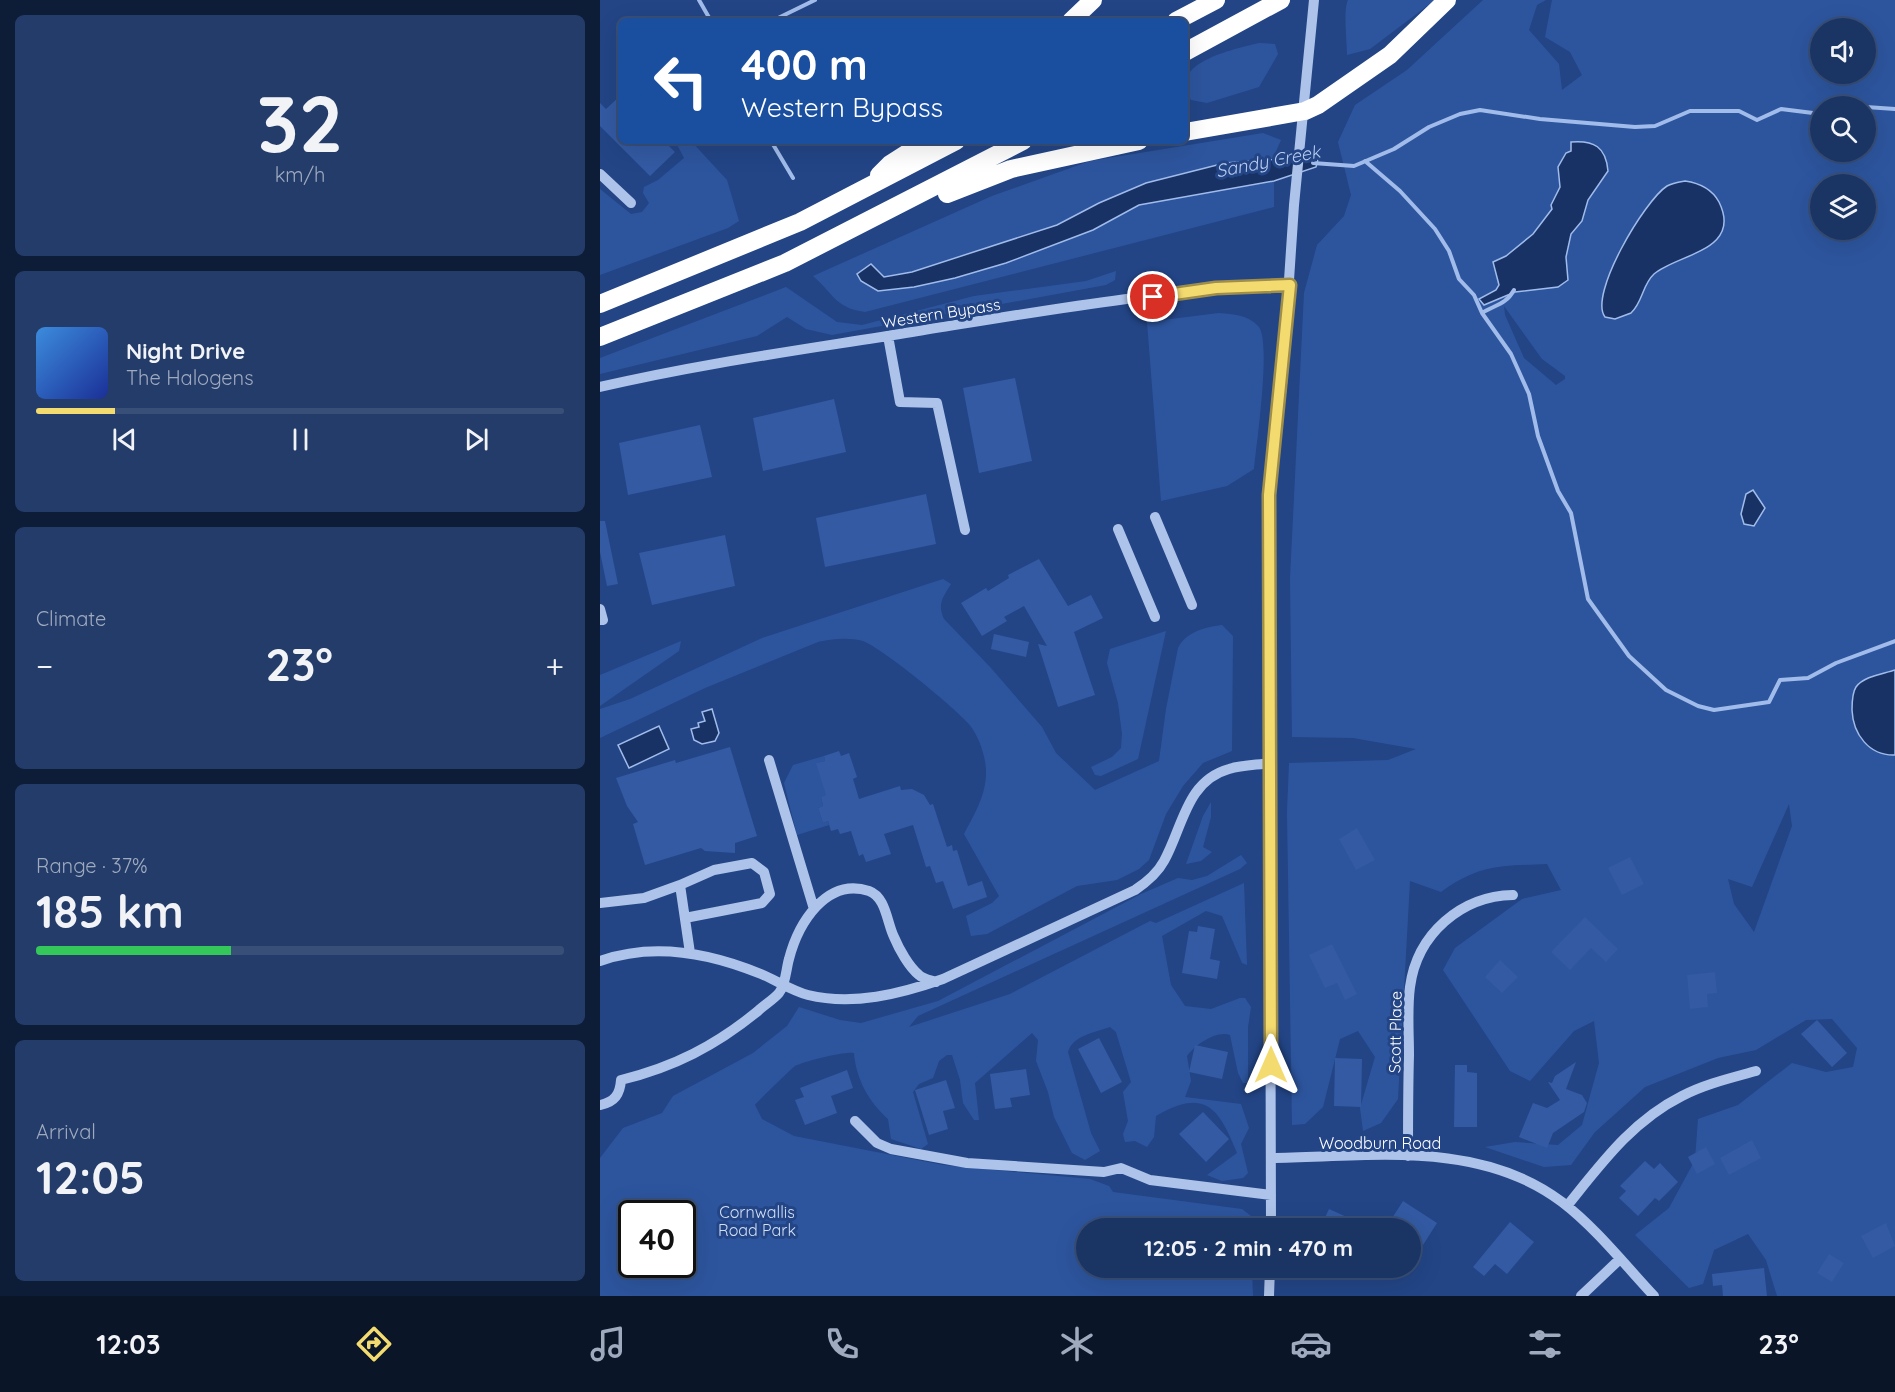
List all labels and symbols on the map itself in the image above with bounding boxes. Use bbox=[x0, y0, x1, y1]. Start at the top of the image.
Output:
water label: Sandy Creek bbox=[1214, 139, 1323, 182]
pin bbox=[1127, 271, 1178, 322]
street label: Western Bypass bbox=[880, 294, 1002, 332]
street label: Scott Place bbox=[1384, 991, 1406, 1073]
position arrow bbox=[1239, 1033, 1303, 1097]
street label: Woodburn Road bbox=[1319, 1133, 1441, 1153]
speed limit sign: 40 bbox=[618, 1200, 696, 1278]
park label: Cornwallis Road Park bbox=[718, 1202, 796, 1240]

